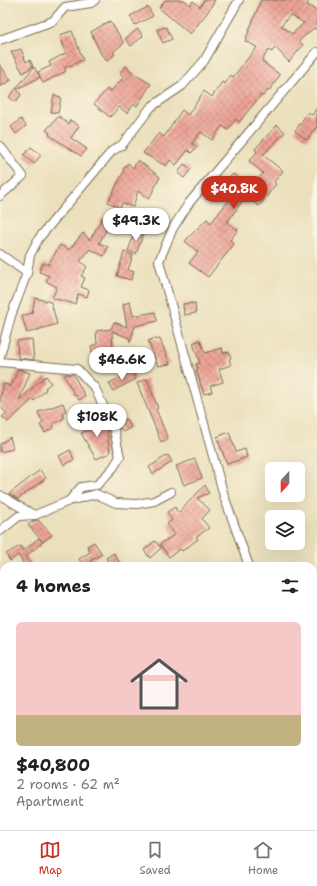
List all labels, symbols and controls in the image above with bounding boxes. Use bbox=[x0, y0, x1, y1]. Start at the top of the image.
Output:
pin: $40.8K bbox=[201, 176, 267, 210]
text: $40.8K bbox=[210, 180, 258, 197]
pin: $49.3K bbox=[103, 208, 169, 242]
text: $49.3K bbox=[112, 212, 160, 229]
pin: $46.6K bbox=[89, 347, 155, 381]
text: $46.6K bbox=[98, 351, 146, 368]
pin: $108K bbox=[69, 404, 125, 438]
text: $108K bbox=[76, 408, 118, 425]
north arrow bbox=[265, 462, 305, 502]
map controls bbox=[265, 462, 305, 550]
button: layers bbox=[265, 510, 305, 550]
text: 4 homes bbox=[16, 575, 91, 597]
icon: filters bbox=[279, 575, 301, 597]
icon: home bbox=[123, 648, 195, 720]
text: $40,800 bbox=[16, 754, 90, 776]
text: 2 rooms · 62 m² bbox=[16, 776, 120, 793]
text: Apartment bbox=[16, 793, 84, 810]
tab: Map bbox=[39, 839, 62, 878]
tab: Saved bbox=[140, 839, 171, 878]
tab: Home bbox=[248, 839, 278, 878]

